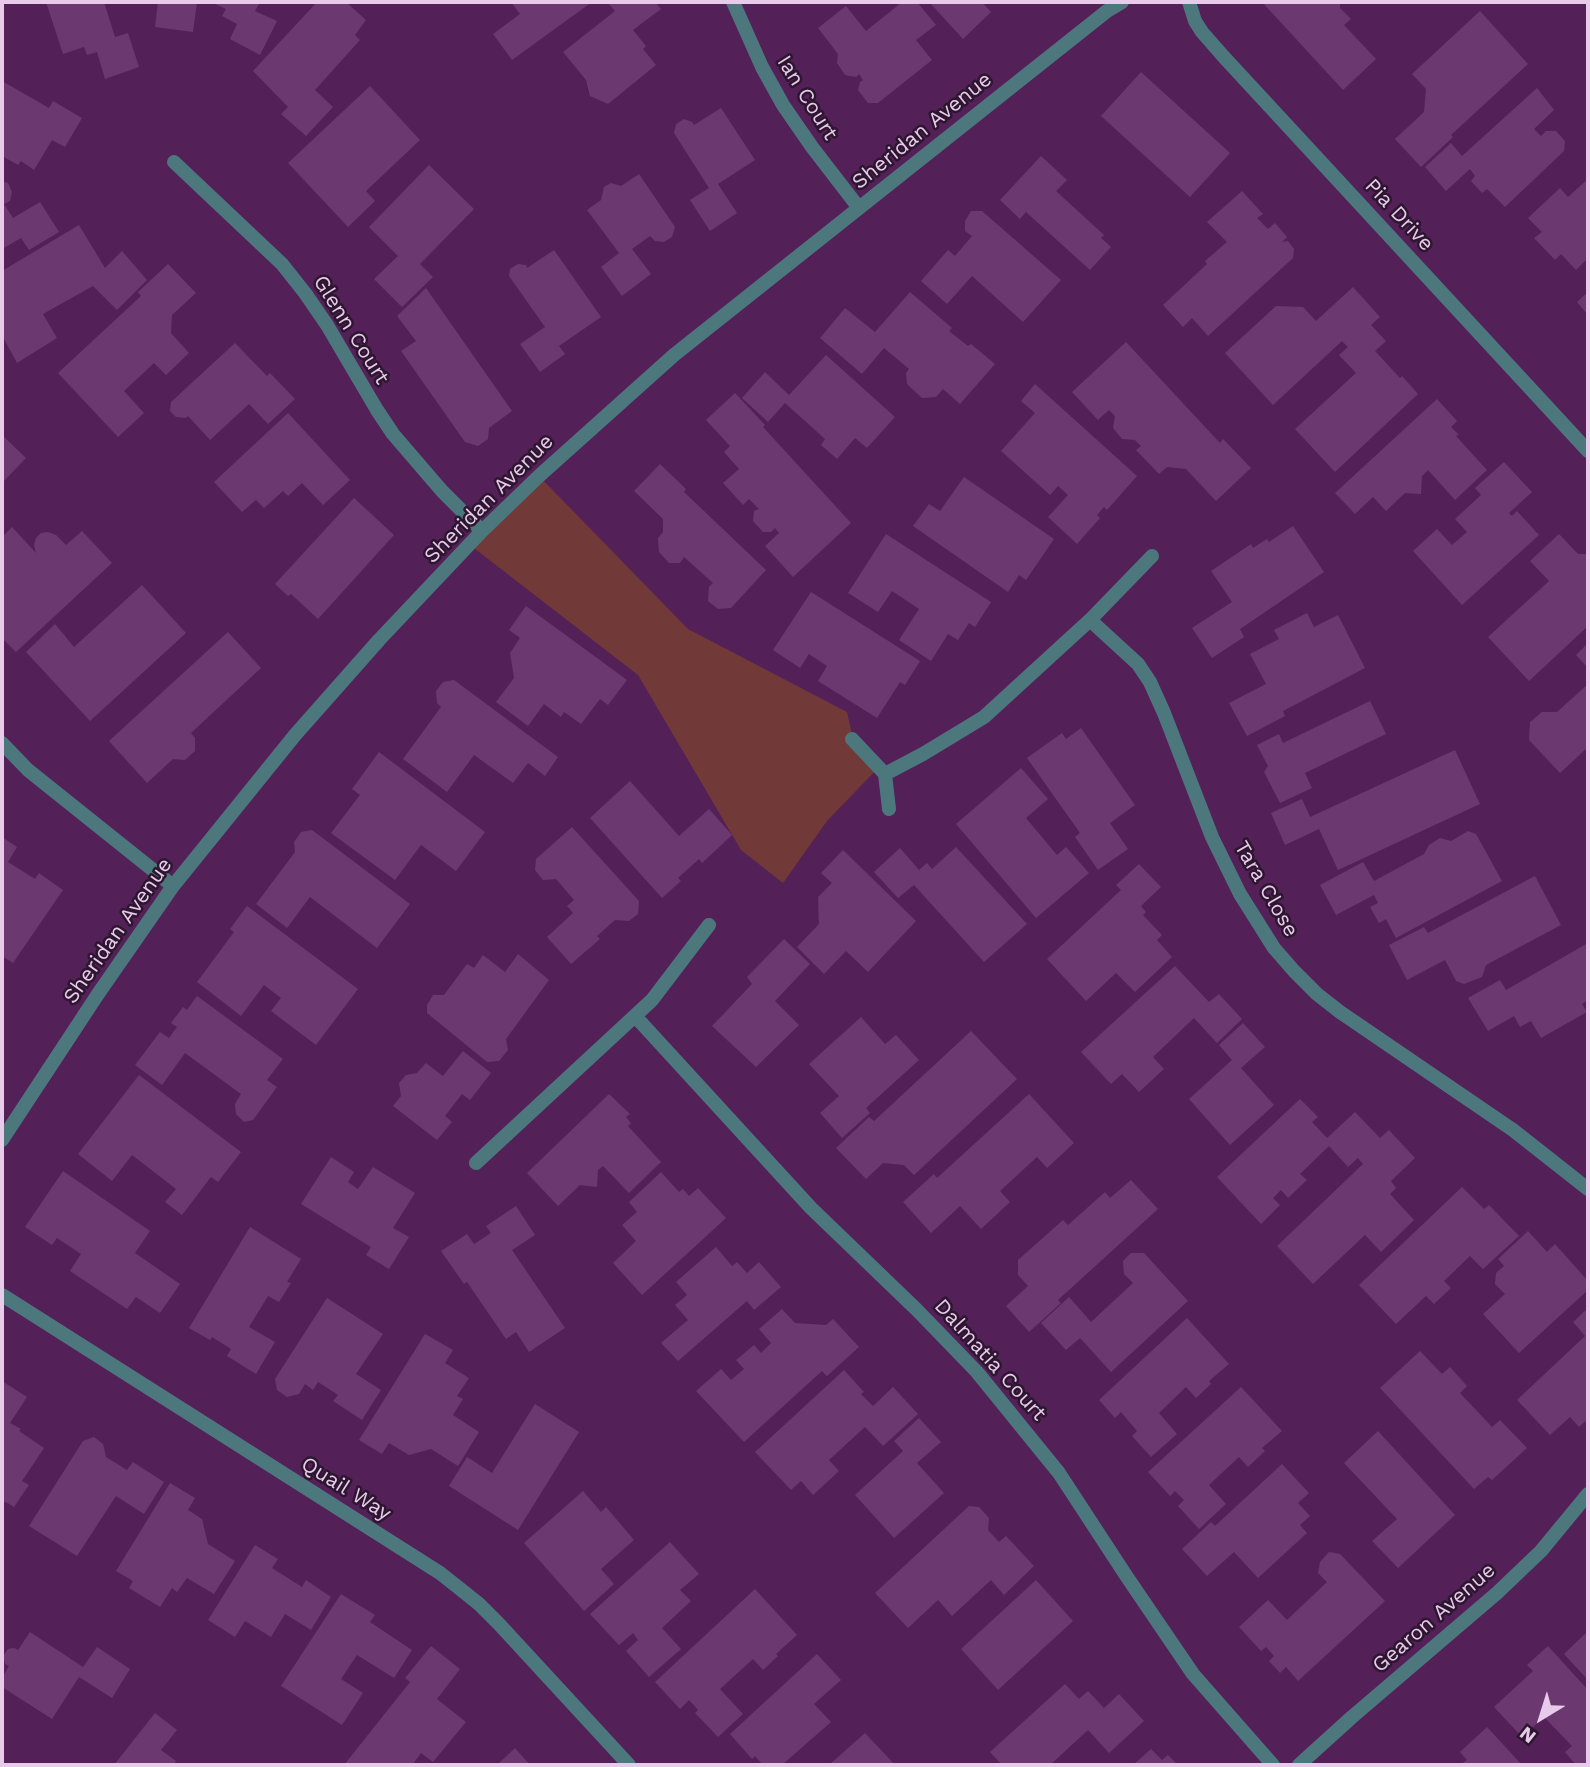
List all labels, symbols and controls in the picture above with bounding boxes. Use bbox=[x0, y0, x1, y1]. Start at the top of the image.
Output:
street label: Ian Court bbox=[771, 51, 843, 145]
street label: Sheridan Avenue bbox=[847, 67, 997, 195]
street label: Pia Drive bbox=[1359, 174, 1439, 256]
street label: Glenn Court bbox=[308, 271, 394, 389]
street label: Sheridan Avenue bbox=[419, 429, 559, 569]
street label: Tara Close bbox=[1228, 837, 1304, 941]
street label: Sheridan Avenue bbox=[58, 853, 178, 1009]
street label: Dalmatia Court bbox=[929, 1294, 1051, 1426]
street label: Quail Way bbox=[296, 1452, 396, 1526]
street label: Gearon Avenue bbox=[1367, 1558, 1501, 1678]
north arrow bbox=[1506, 1683, 1576, 1753]
text: N bbox=[1515, 1722, 1540, 1748]

